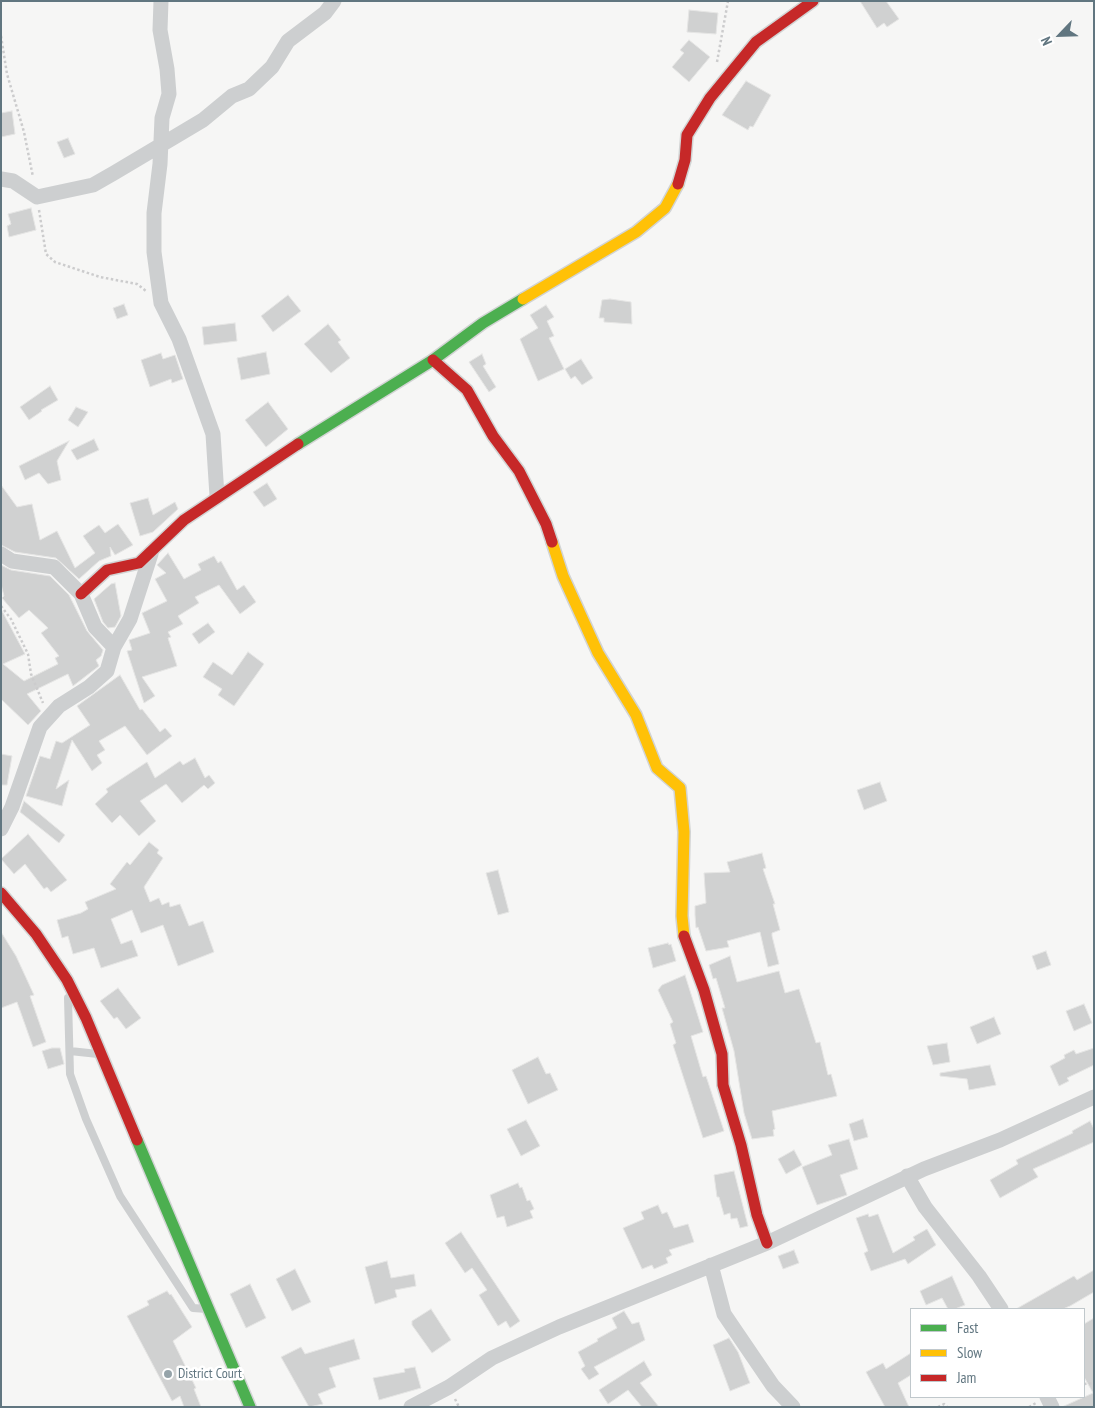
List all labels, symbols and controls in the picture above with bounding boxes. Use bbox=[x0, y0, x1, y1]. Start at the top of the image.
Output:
north arrow bbox=[1035, 10, 1085, 60]
text: N bbox=[1037, 34, 1056, 48]
legend bbox=[910, 1308, 1085, 1398]
text: Fast bbox=[957, 1318, 978, 1337]
text: Slow bbox=[957, 1343, 982, 1362]
place label: District Court bbox=[178, 1366, 242, 1382]
marker: District Court bbox=[162, 1368, 174, 1380]
text: Jam bbox=[957, 1368, 976, 1387]

